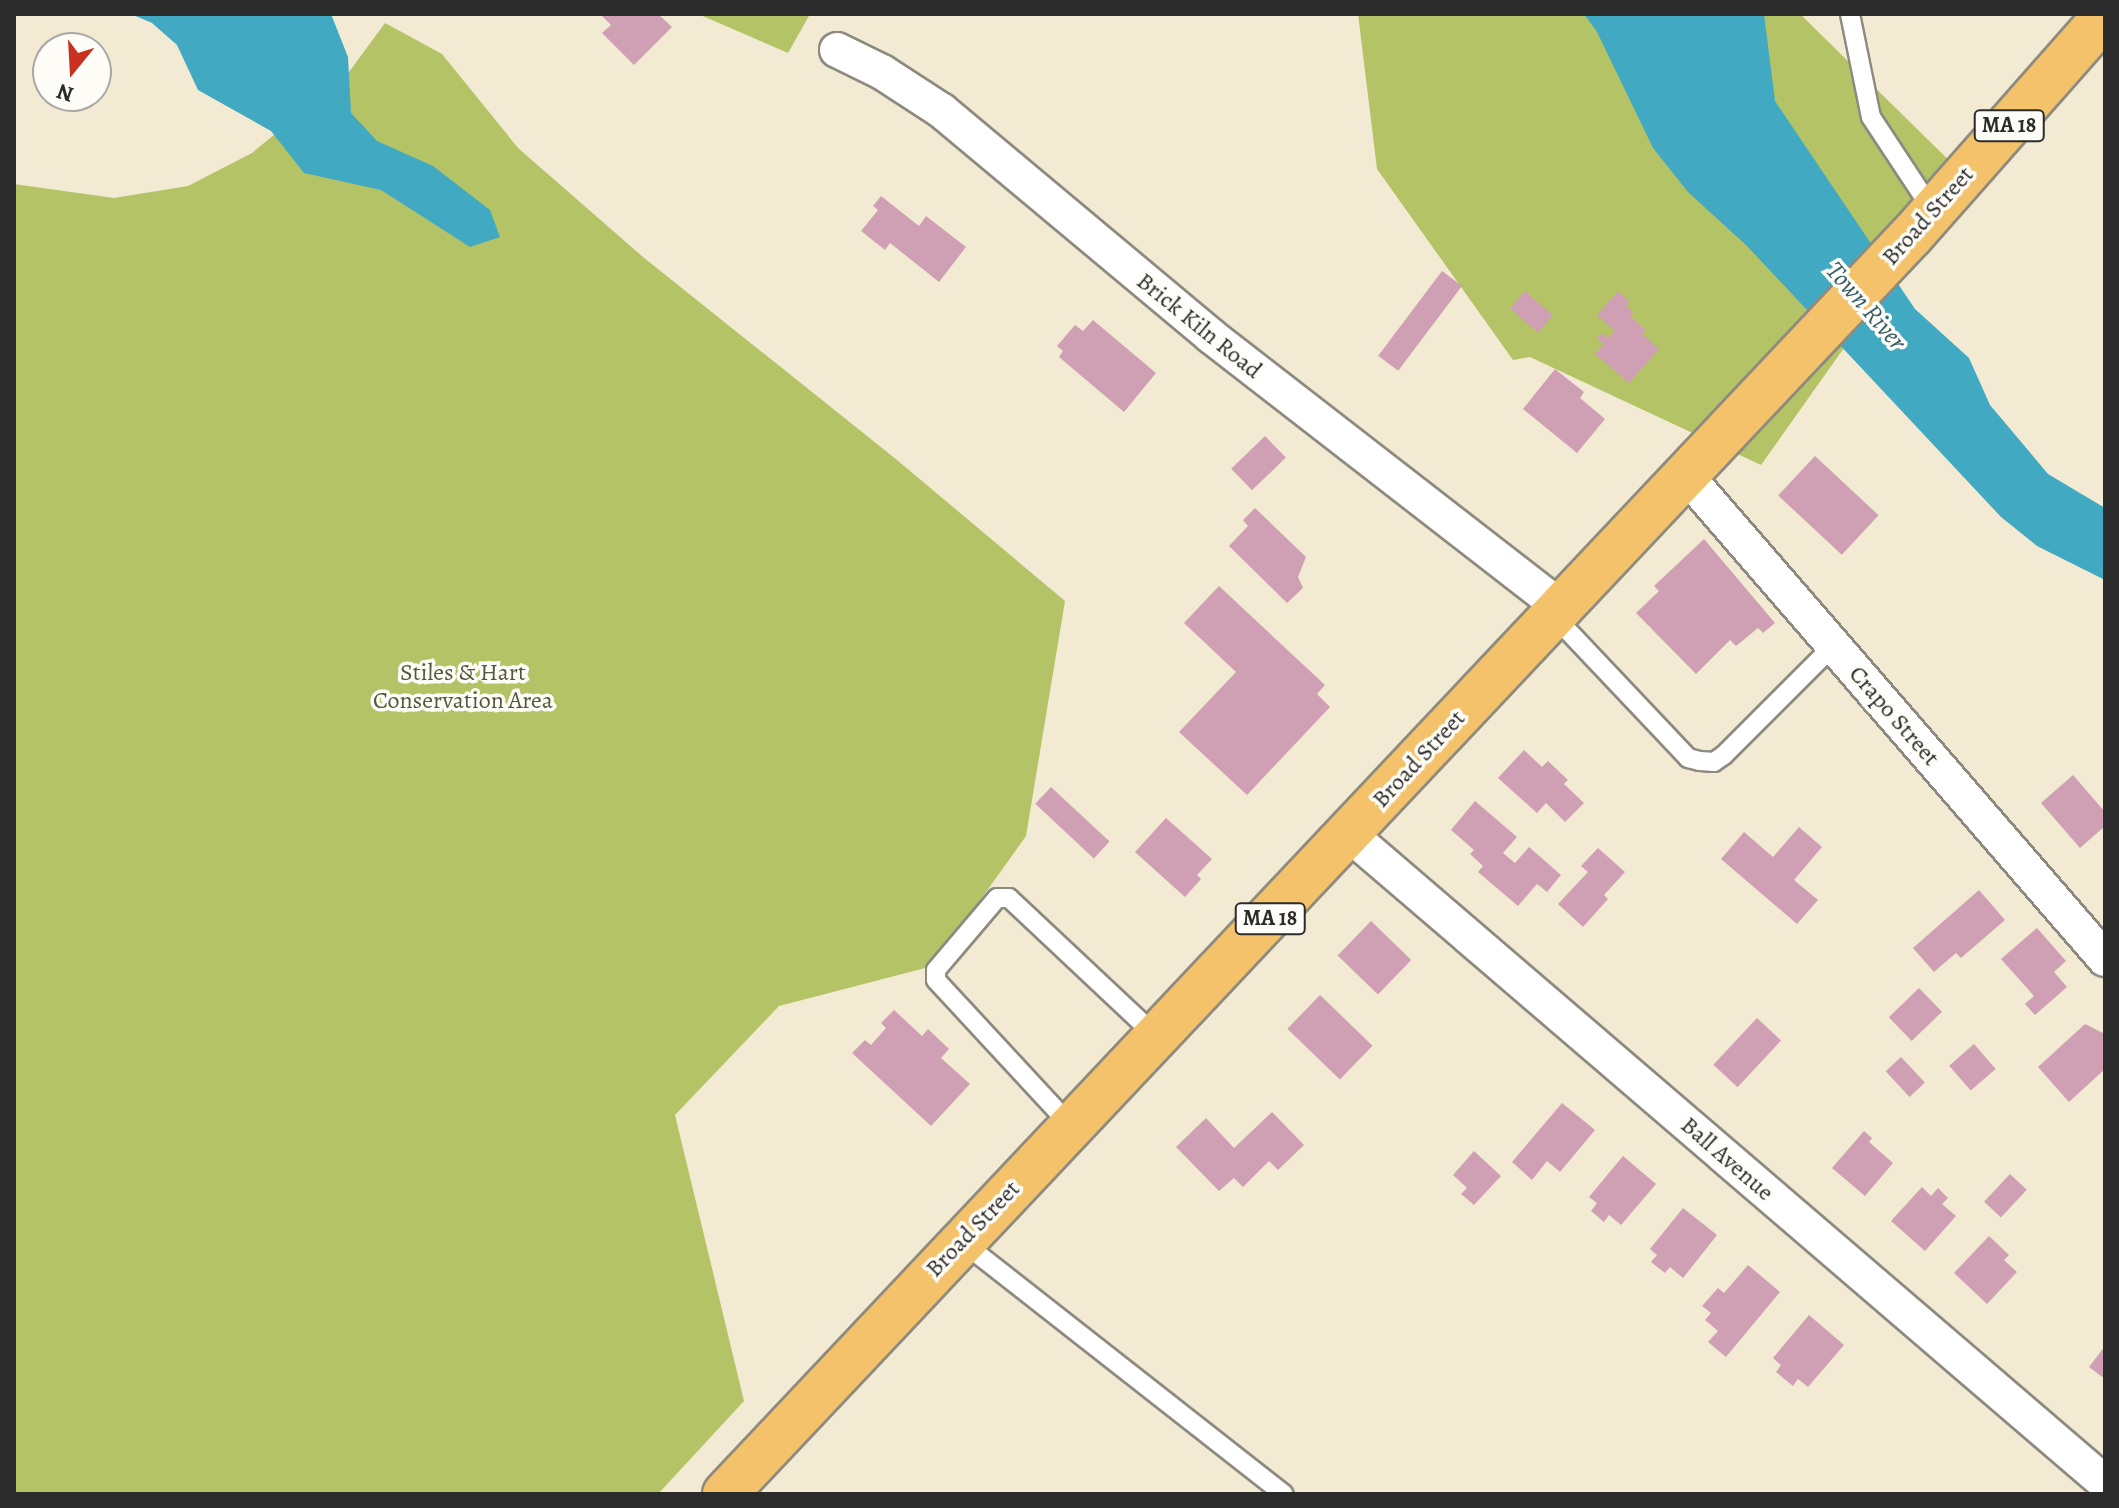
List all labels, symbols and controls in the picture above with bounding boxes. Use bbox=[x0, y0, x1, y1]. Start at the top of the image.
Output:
north arrow bbox=[32, 32, 112, 112]
text: N bbox=[53, 76, 77, 110]
road number: MA 18 bbox=[1973, 108, 2045, 144]
street label: Broad Street bbox=[1876, 161, 1980, 271]
water label: Town River bbox=[1819, 255, 1913, 357]
street label: Brick Kiln Road bbox=[1131, 267, 1267, 385]
park label: Stiles & Hart Conservation Area bbox=[373, 659, 553, 715]
street label: Crapo Street bbox=[1843, 660, 1945, 772]
street label: Broad Street bbox=[1367, 704, 1471, 814]
road number: MA 18 bbox=[1234, 901, 1306, 937]
street label: Ball Avenue bbox=[1675, 1111, 1779, 1207]
street label: Broad Street bbox=[920, 1175, 1026, 1283]

